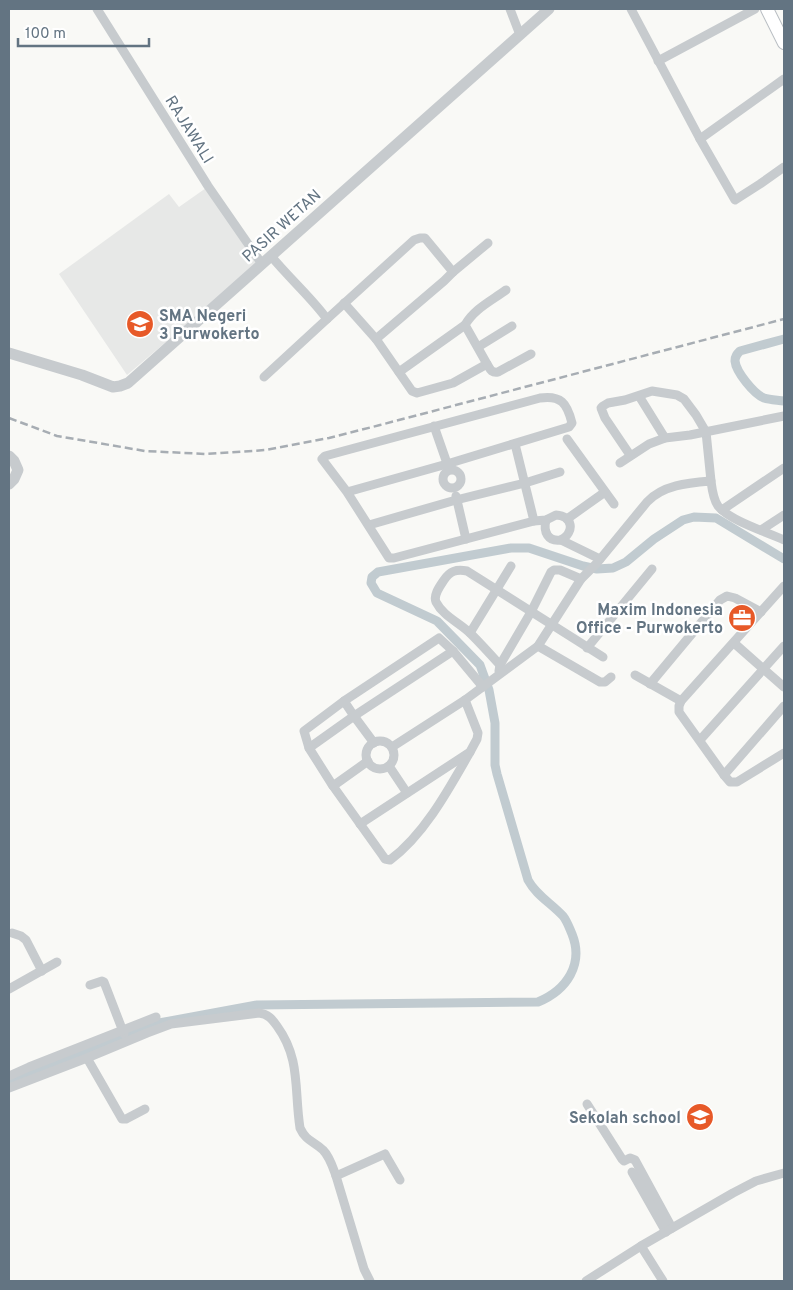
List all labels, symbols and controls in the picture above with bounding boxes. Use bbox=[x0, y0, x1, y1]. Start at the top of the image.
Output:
scale bar bbox=[18, 15, 149, 47]
text: 100 m bbox=[25, 25, 66, 44]
street label: RAJAWALI bbox=[160, 92, 217, 168]
street label: PASIR WETAN bbox=[239, 186, 326, 267]
place label: SMA Negeri 3 Purwokerto bbox=[159, 307, 259, 345]
school or university icon: SMA Negeri 3 Purwokerto bbox=[125, 309, 155, 339]
place label: Maxim Indonesia Office - Purwokerto bbox=[576, 601, 723, 639]
office icon: Maxim Indonesia Office - Purwokerto bbox=[727, 603, 757, 633]
school or university icon: Sekolah school bbox=[685, 1102, 715, 1132]
place label: Sekolah school bbox=[569, 1109, 681, 1129]

